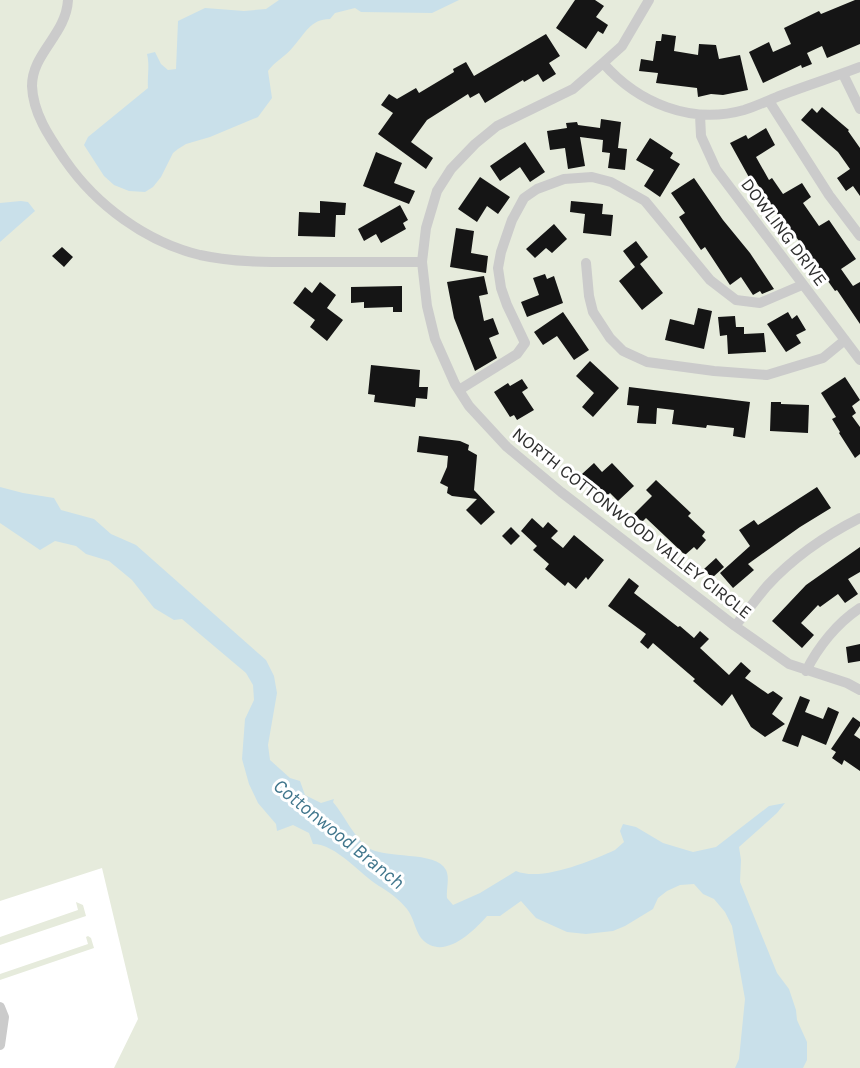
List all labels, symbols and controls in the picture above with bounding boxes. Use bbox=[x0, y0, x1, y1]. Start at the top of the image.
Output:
street label: DOWLING DRIVE bbox=[736, 174, 832, 290]
street label: NORTH COTTONWOOD VALLEY CIRCLE bbox=[508, 423, 756, 623]
water label: Cottonwood Branch bbox=[269, 774, 409, 894]

